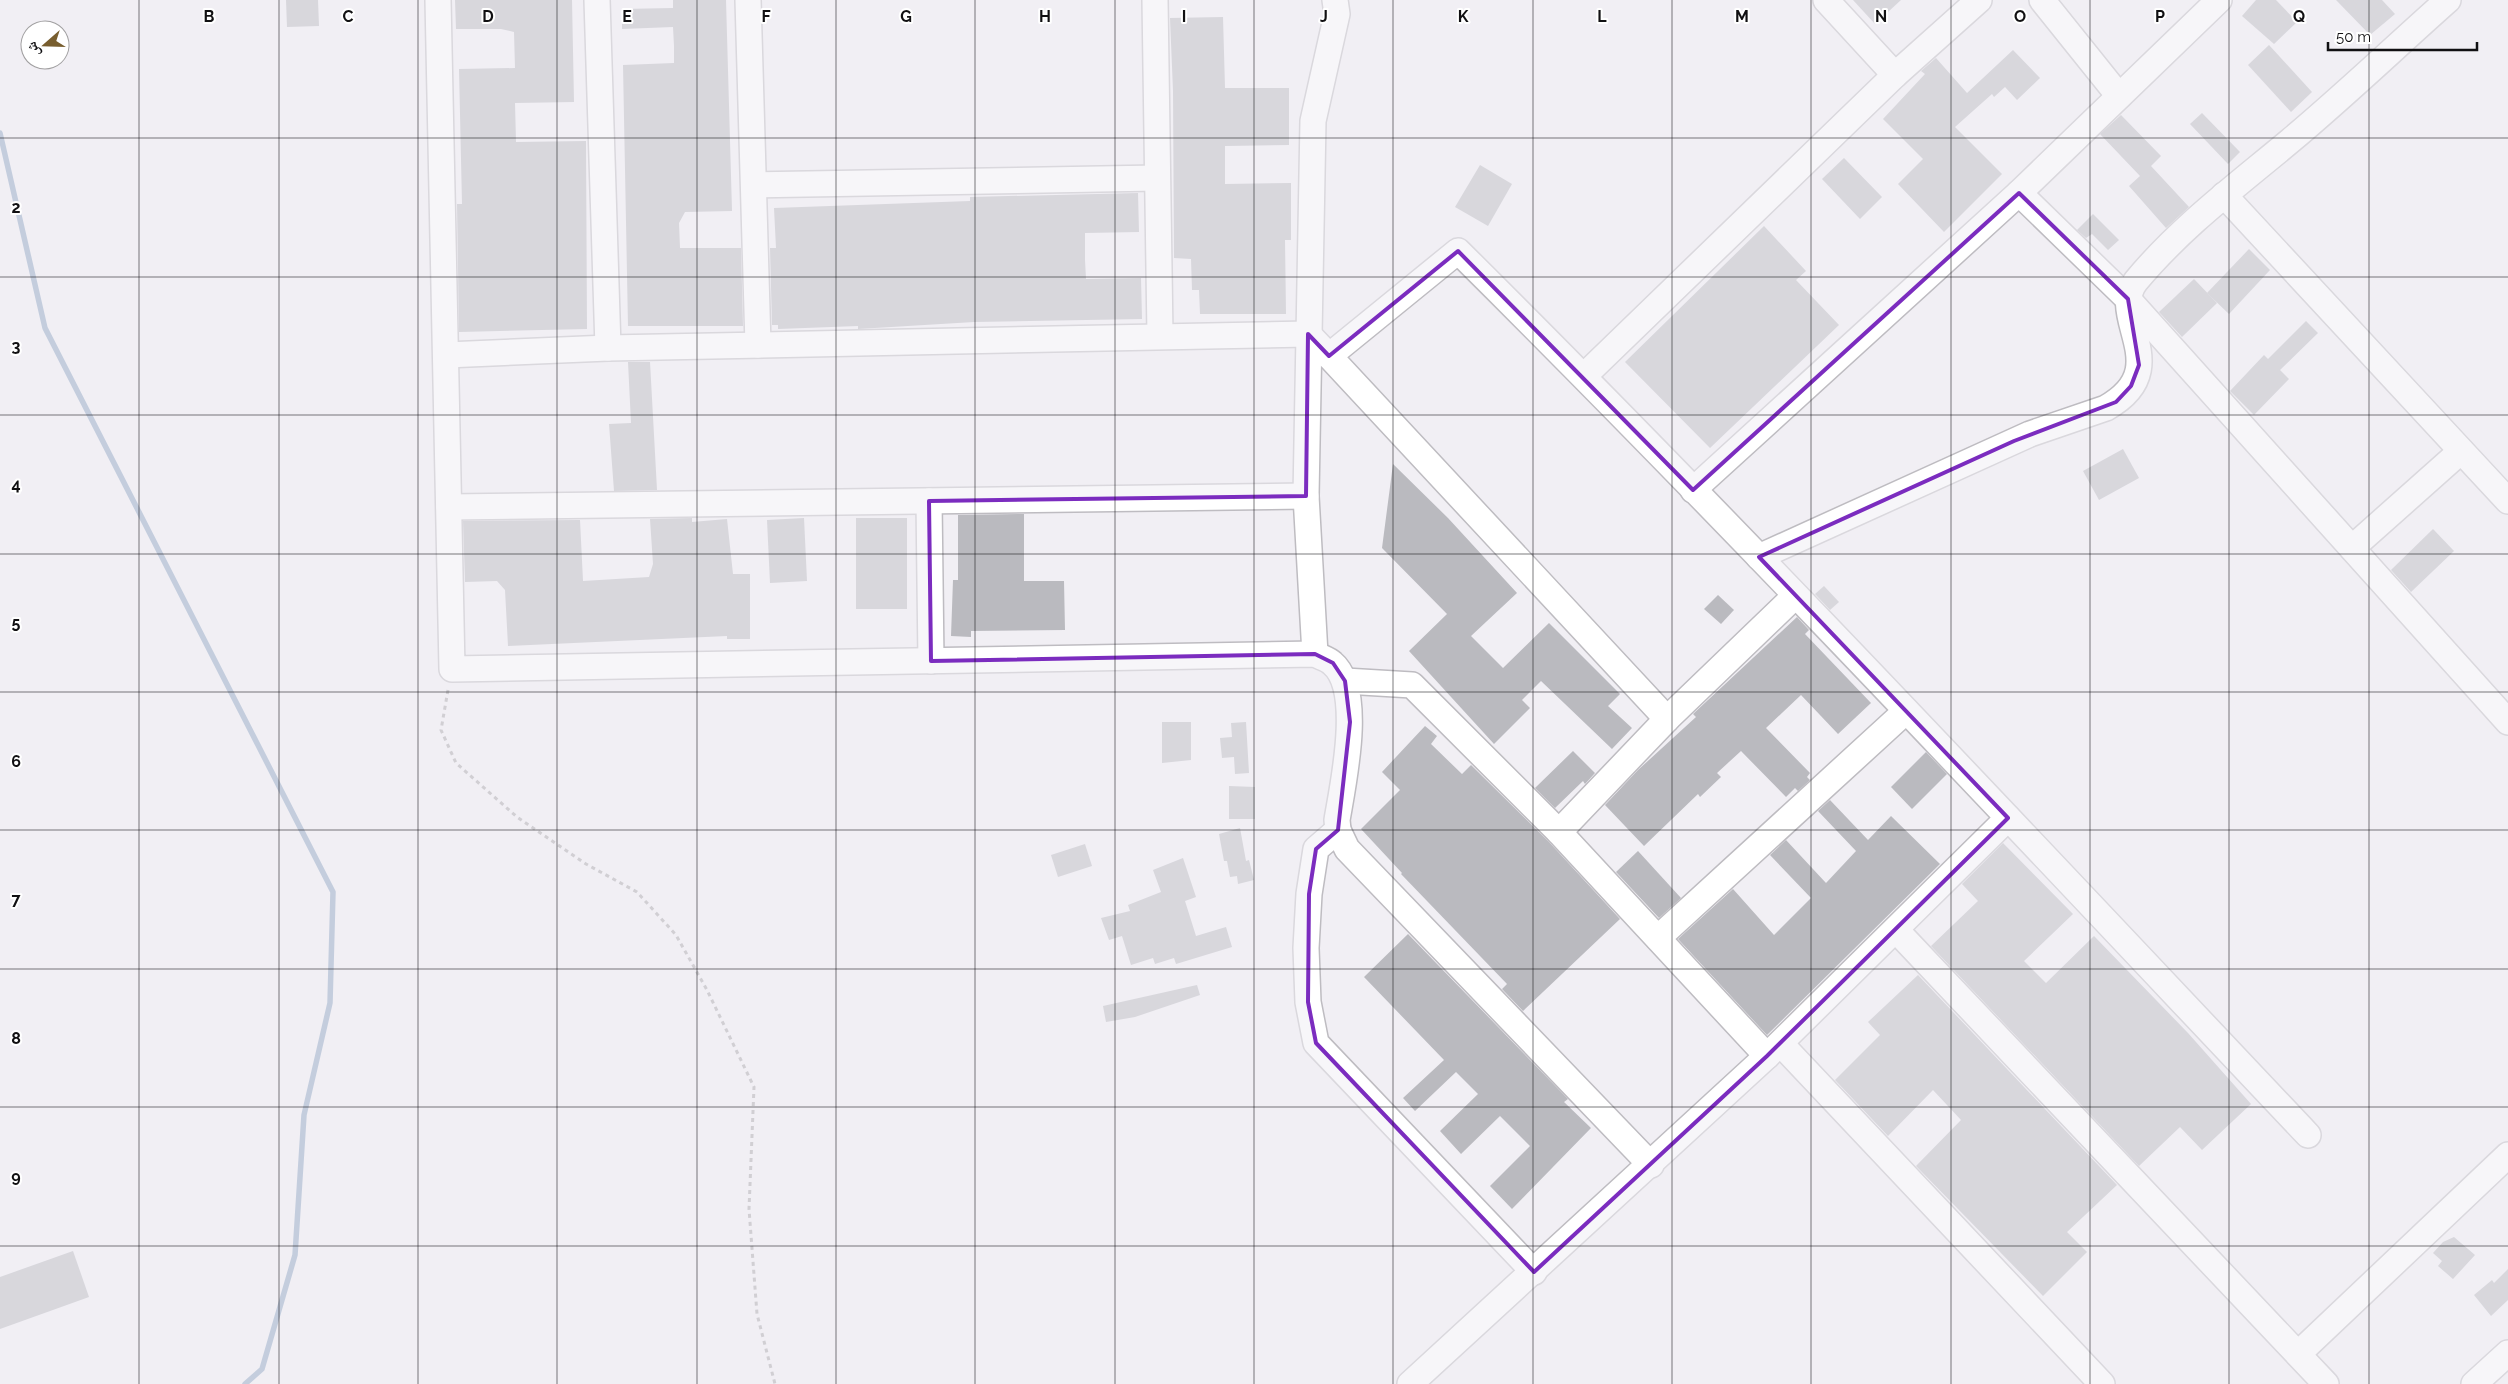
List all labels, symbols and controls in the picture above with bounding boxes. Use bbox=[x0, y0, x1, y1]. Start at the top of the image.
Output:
text: B bbox=[204, 7, 215, 26]
text: C bbox=[343, 7, 354, 26]
text: D bbox=[482, 7, 494, 26]
text: E bbox=[622, 7, 632, 26]
text: F bbox=[761, 7, 771, 26]
text: G bbox=[900, 7, 912, 26]
text: H bbox=[1039, 7, 1051, 26]
text: I bbox=[1182, 7, 1186, 26]
text: J bbox=[1320, 7, 1328, 26]
text: K bbox=[1458, 7, 1469, 26]
text: L bbox=[1597, 7, 1607, 26]
text: M bbox=[1735, 7, 1749, 26]
text: N bbox=[1875, 7, 1887, 26]
text: O bbox=[2014, 7, 2026, 26]
text: P bbox=[2155, 7, 2165, 26]
text: Q bbox=[2293, 7, 2305, 26]
north arrow bbox=[20, 20, 70, 70]
scale bar bbox=[2328, 20, 2477, 52]
text: 50 m bbox=[2336, 28, 2371, 46]
text: ش bbox=[23, 39, 44, 59]
text: 2 bbox=[11, 198, 21, 217]
text: 3 bbox=[12, 337, 21, 356]
text: 4 bbox=[11, 475, 21, 494]
text: 5 bbox=[12, 613, 21, 632]
text: 6 bbox=[11, 752, 21, 771]
text: 7 bbox=[12, 890, 21, 909]
text: 8 bbox=[11, 1029, 21, 1048]
text: 9 bbox=[11, 1167, 21, 1186]

